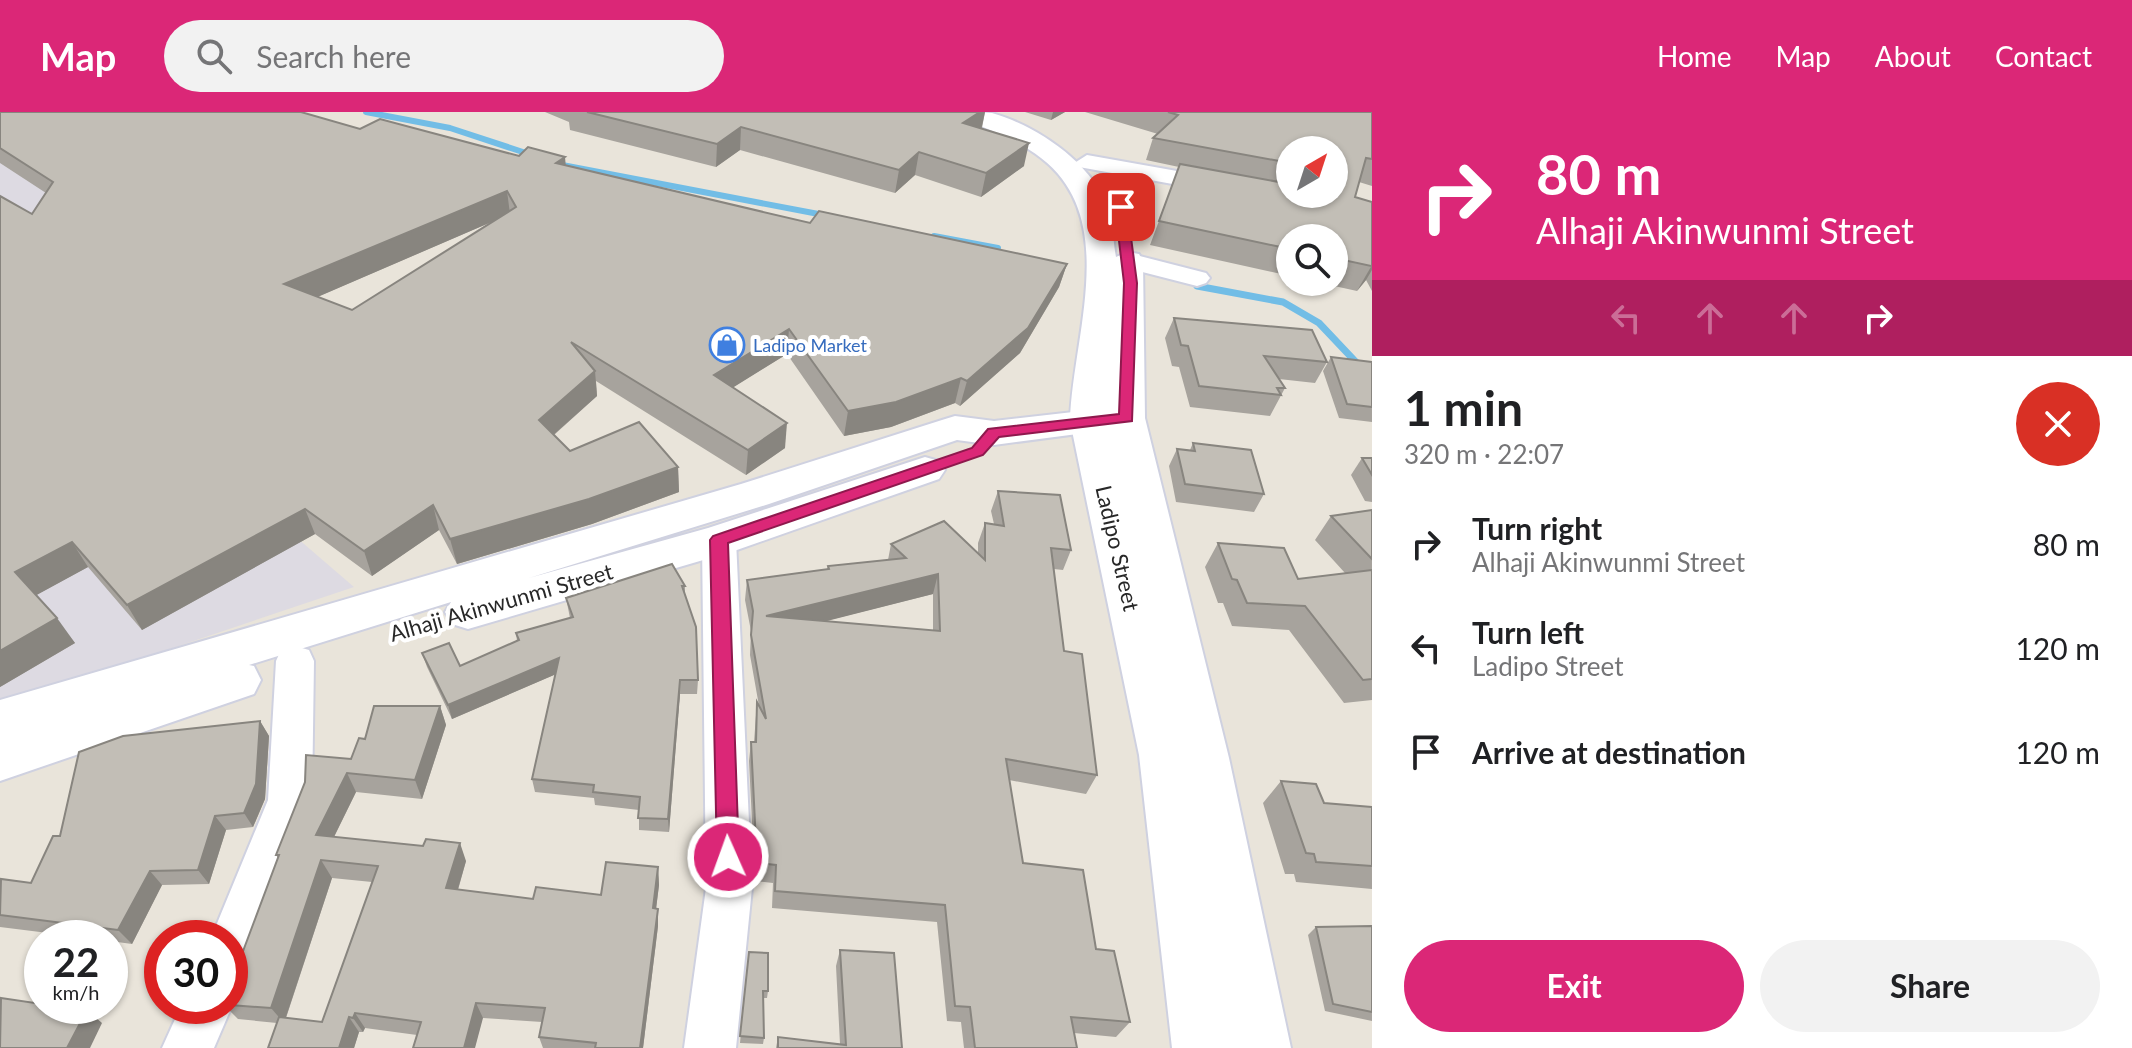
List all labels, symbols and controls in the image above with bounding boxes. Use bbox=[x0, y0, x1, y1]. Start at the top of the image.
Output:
search box bbox=[164, 20, 724, 92]
text: Map bbox=[40, 33, 116, 79]
icon: search bbox=[192, 34, 236, 78]
text: Search here bbox=[256, 38, 411, 74]
text: Home bbox=[1657, 39, 1732, 73]
text: Map bbox=[1776, 39, 1831, 73]
text: About bbox=[1875, 39, 1951, 73]
text: Contact bbox=[1995, 39, 2092, 73]
north arrow bbox=[1276, 136, 1348, 208]
map controls bbox=[1276, 136, 1348, 296]
text: 80 m bbox=[1536, 140, 1661, 207]
icon: right bbox=[1404, 144, 1508, 248]
pin bbox=[1087, 173, 1155, 241]
icon: arrive bbox=[1099, 185, 1143, 229]
text: Alhaji Akinwunmi Street bbox=[1536, 208, 1914, 252]
button: search bbox=[1276, 224, 1348, 296]
icon: left bbox=[1604, 296, 1648, 340]
icon: ahead bbox=[1688, 296, 1732, 340]
icon: ahead bbox=[1772, 296, 1816, 340]
icon: right bbox=[1856, 296, 1900, 340]
shop icon: Ladipo Market bbox=[708, 326, 746, 364]
place label: Ladipo Market bbox=[753, 334, 868, 356]
text: 1 min bbox=[1404, 379, 1523, 436]
button: close bbox=[2016, 382, 2100, 466]
text: 320 m · 22:07 bbox=[1404, 438, 1564, 470]
street label: Ladipo Street bbox=[1090, 483, 1146, 614]
text: Turn right bbox=[1472, 510, 1602, 546]
icon: right bbox=[1404, 522, 1448, 566]
text: 80 m bbox=[2033, 526, 2100, 562]
text: Alhaji Akinwunmi Street bbox=[1472, 546, 1745, 578]
street label: Alhaji Akinwunmi Street bbox=[386, 557, 616, 647]
text: Turn left bbox=[1472, 614, 1584, 650]
icon: left bbox=[1404, 626, 1448, 670]
text: 120 m bbox=[2015, 630, 2100, 666]
text: Ladipo Street bbox=[1472, 650, 1624, 682]
icon: arrive bbox=[1404, 730, 1448, 774]
text: Arrive at destination bbox=[1472, 734, 1746, 770]
text: 120 m bbox=[2015, 734, 2100, 770]
position arrow bbox=[686, 815, 770, 899]
speed limit sign: 30 bbox=[144, 920, 248, 1024]
text: 22 bbox=[53, 938, 99, 986]
button: Exit bbox=[1404, 940, 1744, 1032]
button: Share bbox=[1760, 940, 2100, 1032]
text: km/h bbox=[53, 980, 99, 1004]

